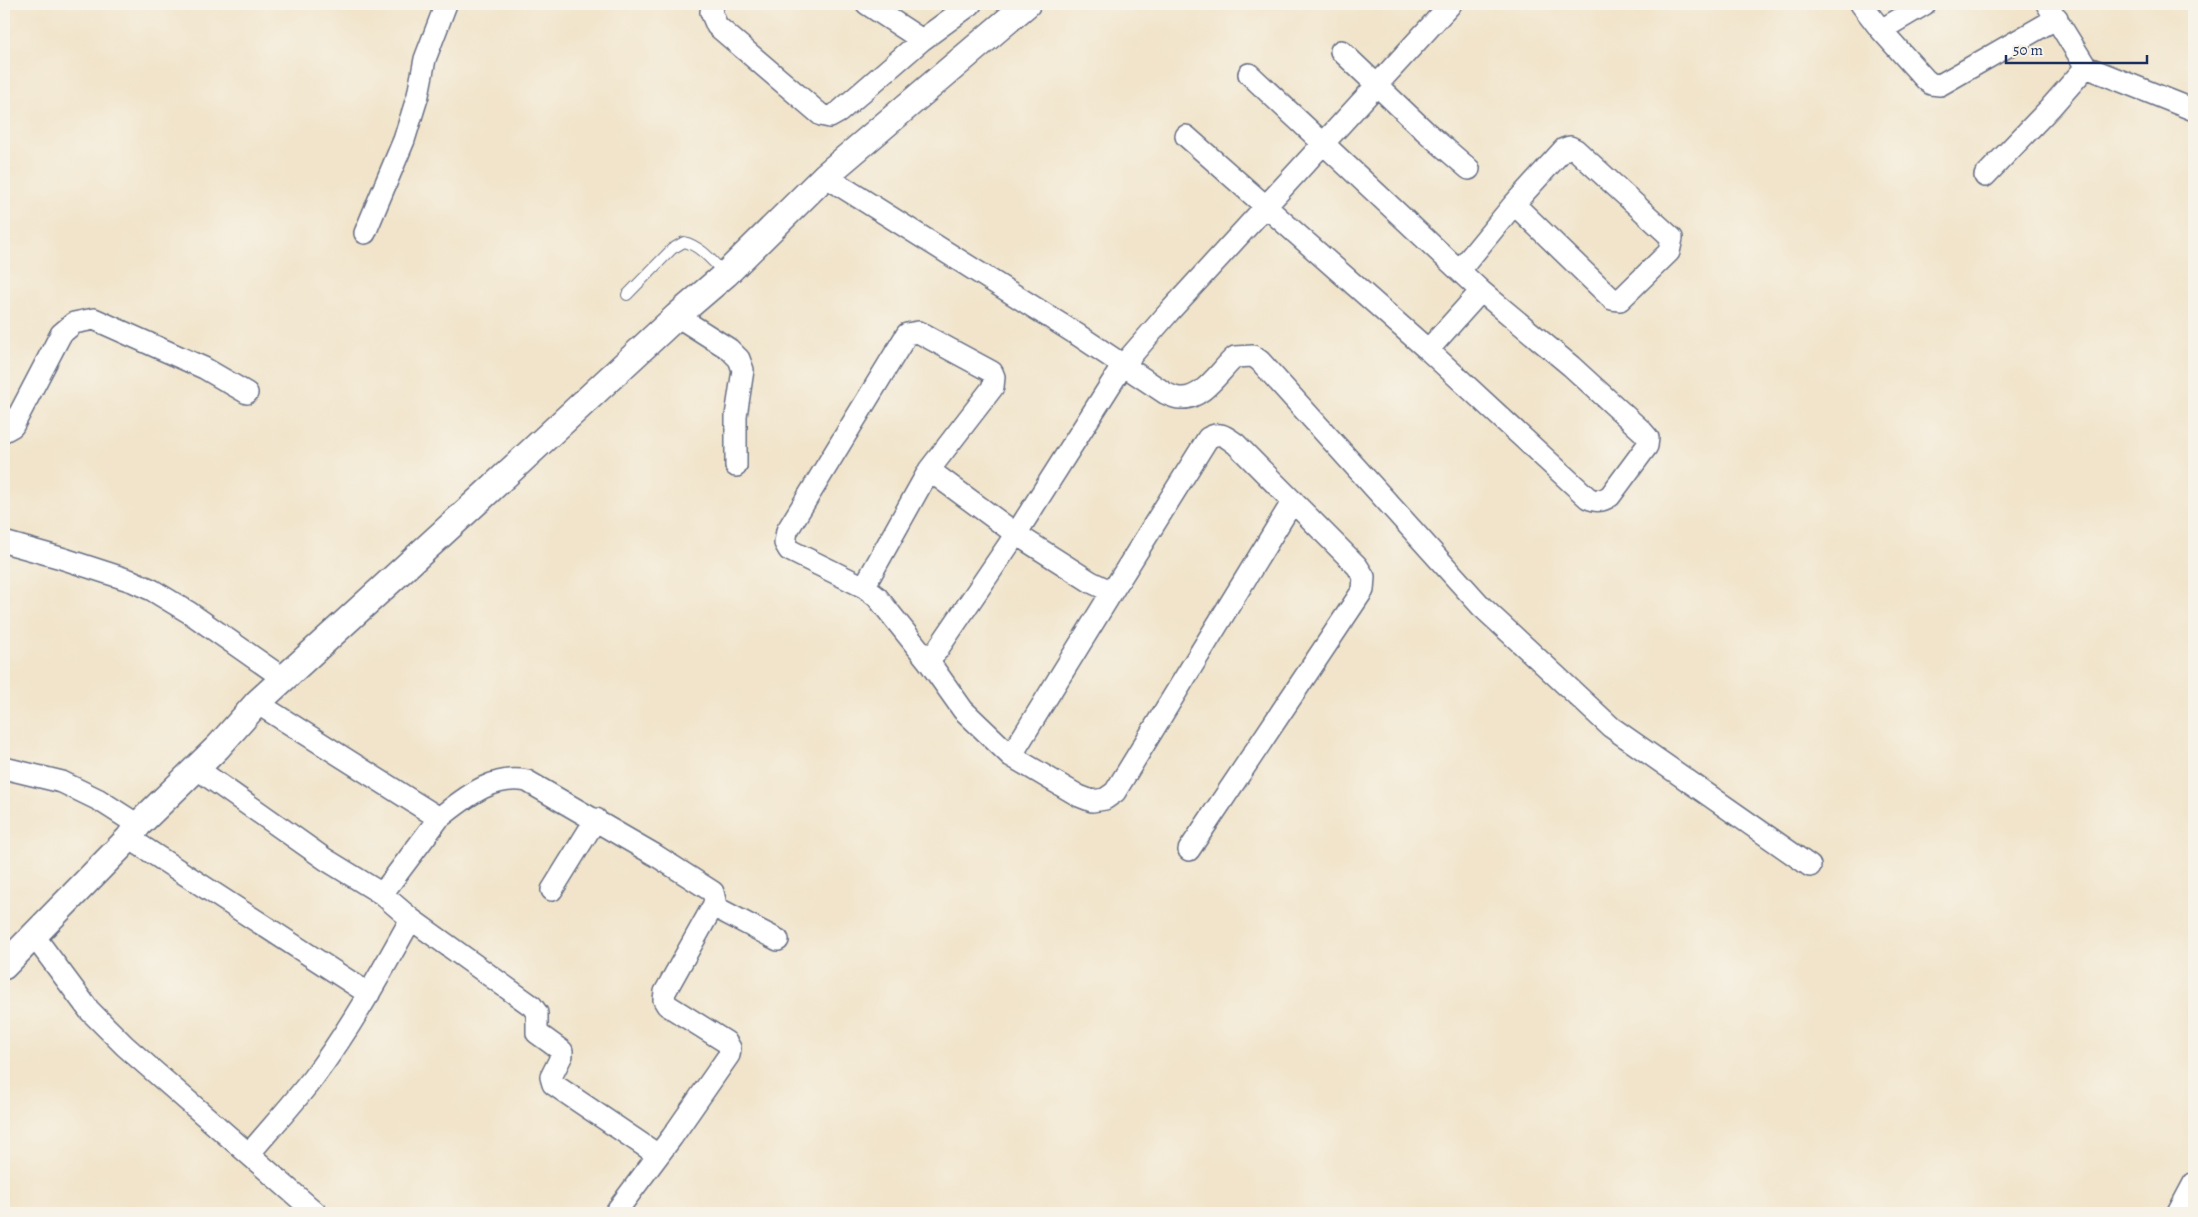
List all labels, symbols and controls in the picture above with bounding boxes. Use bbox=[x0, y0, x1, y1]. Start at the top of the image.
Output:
scale bar bbox=[2006, 32, 2147, 64]
text: 50 m bbox=[2013, 40, 2043, 60]

